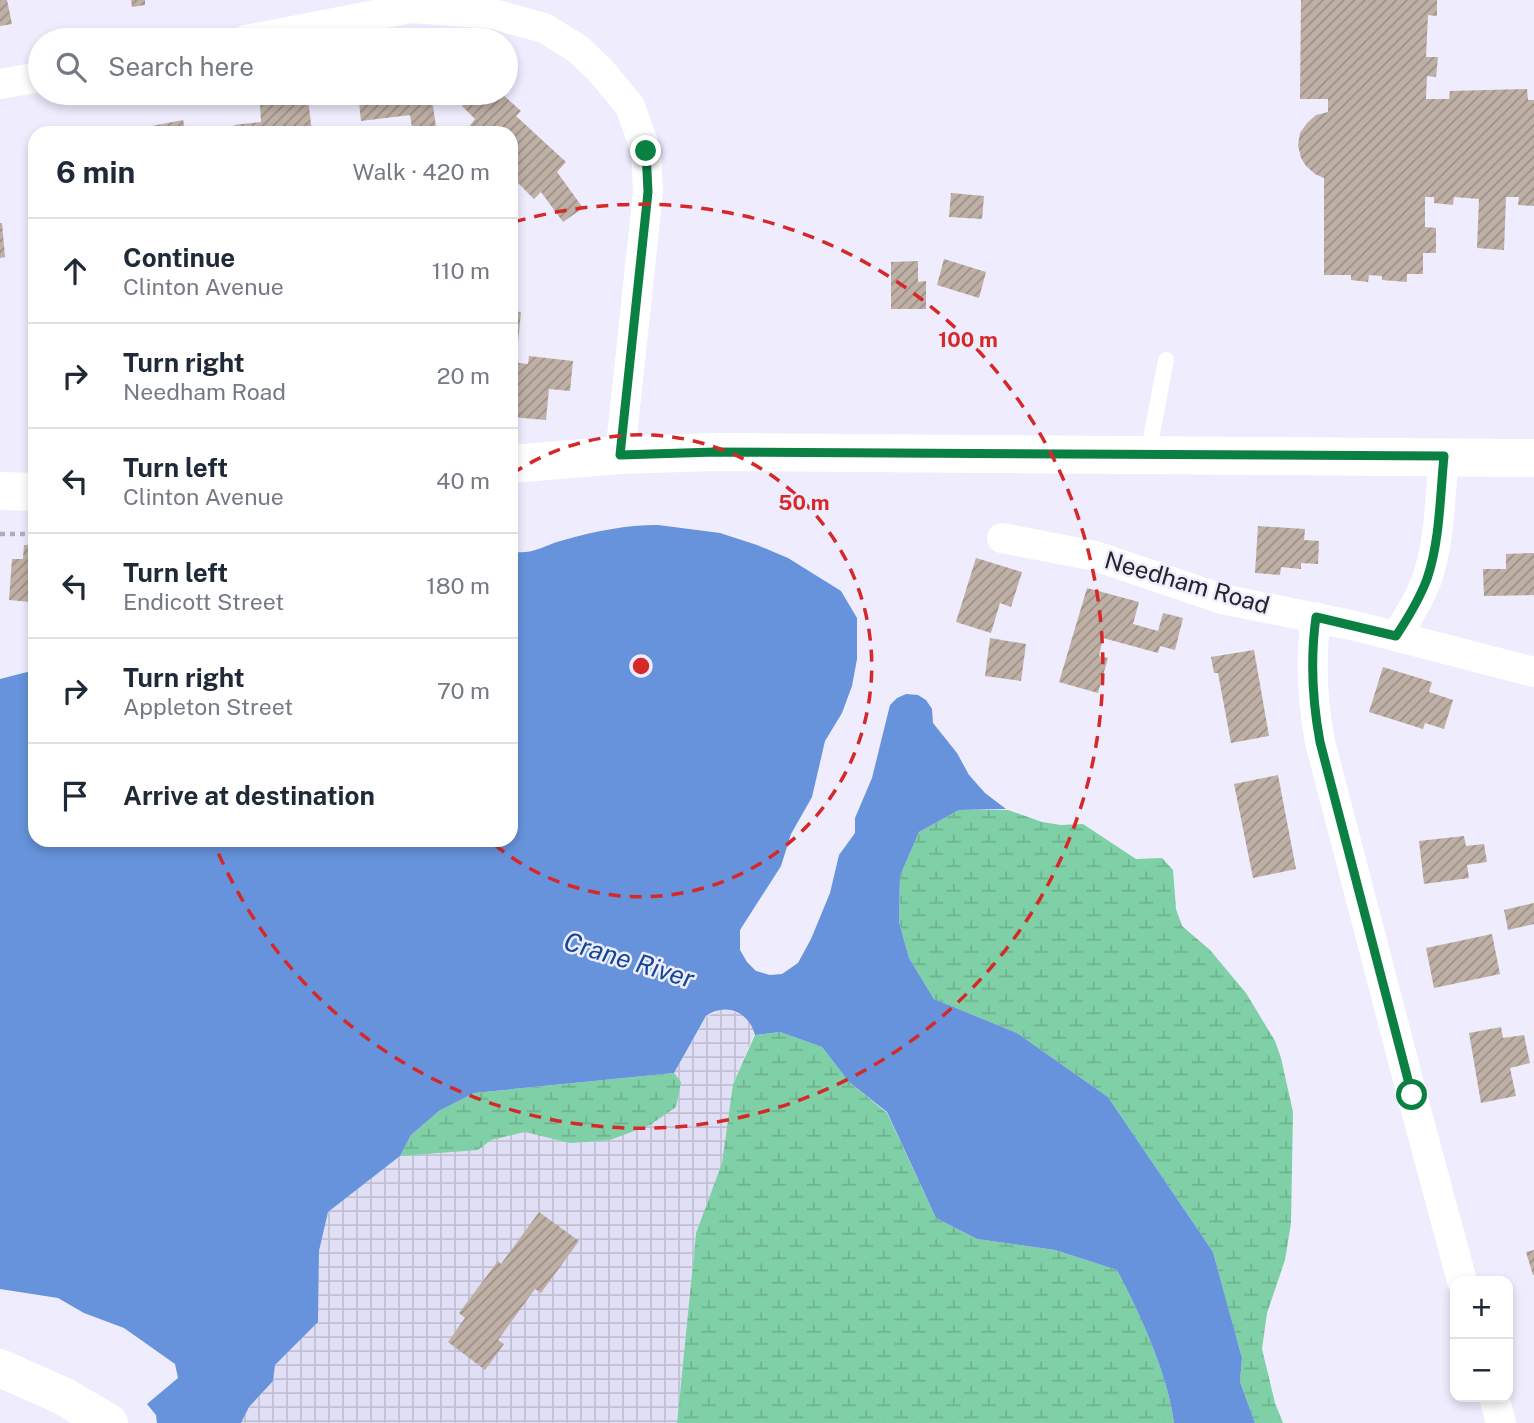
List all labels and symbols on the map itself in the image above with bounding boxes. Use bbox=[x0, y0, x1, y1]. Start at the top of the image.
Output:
route end bbox=[630, 135, 661, 166]
text: 100 m bbox=[938, 327, 998, 352]
text: 50 m bbox=[778, 490, 830, 515]
street label: Needham Road bbox=[1102, 545, 1273, 619]
centre of rings bbox=[629, 654, 653, 678]
water label: Crane River bbox=[560, 925, 698, 994]
route start bbox=[1396, 1079, 1427, 1110]

